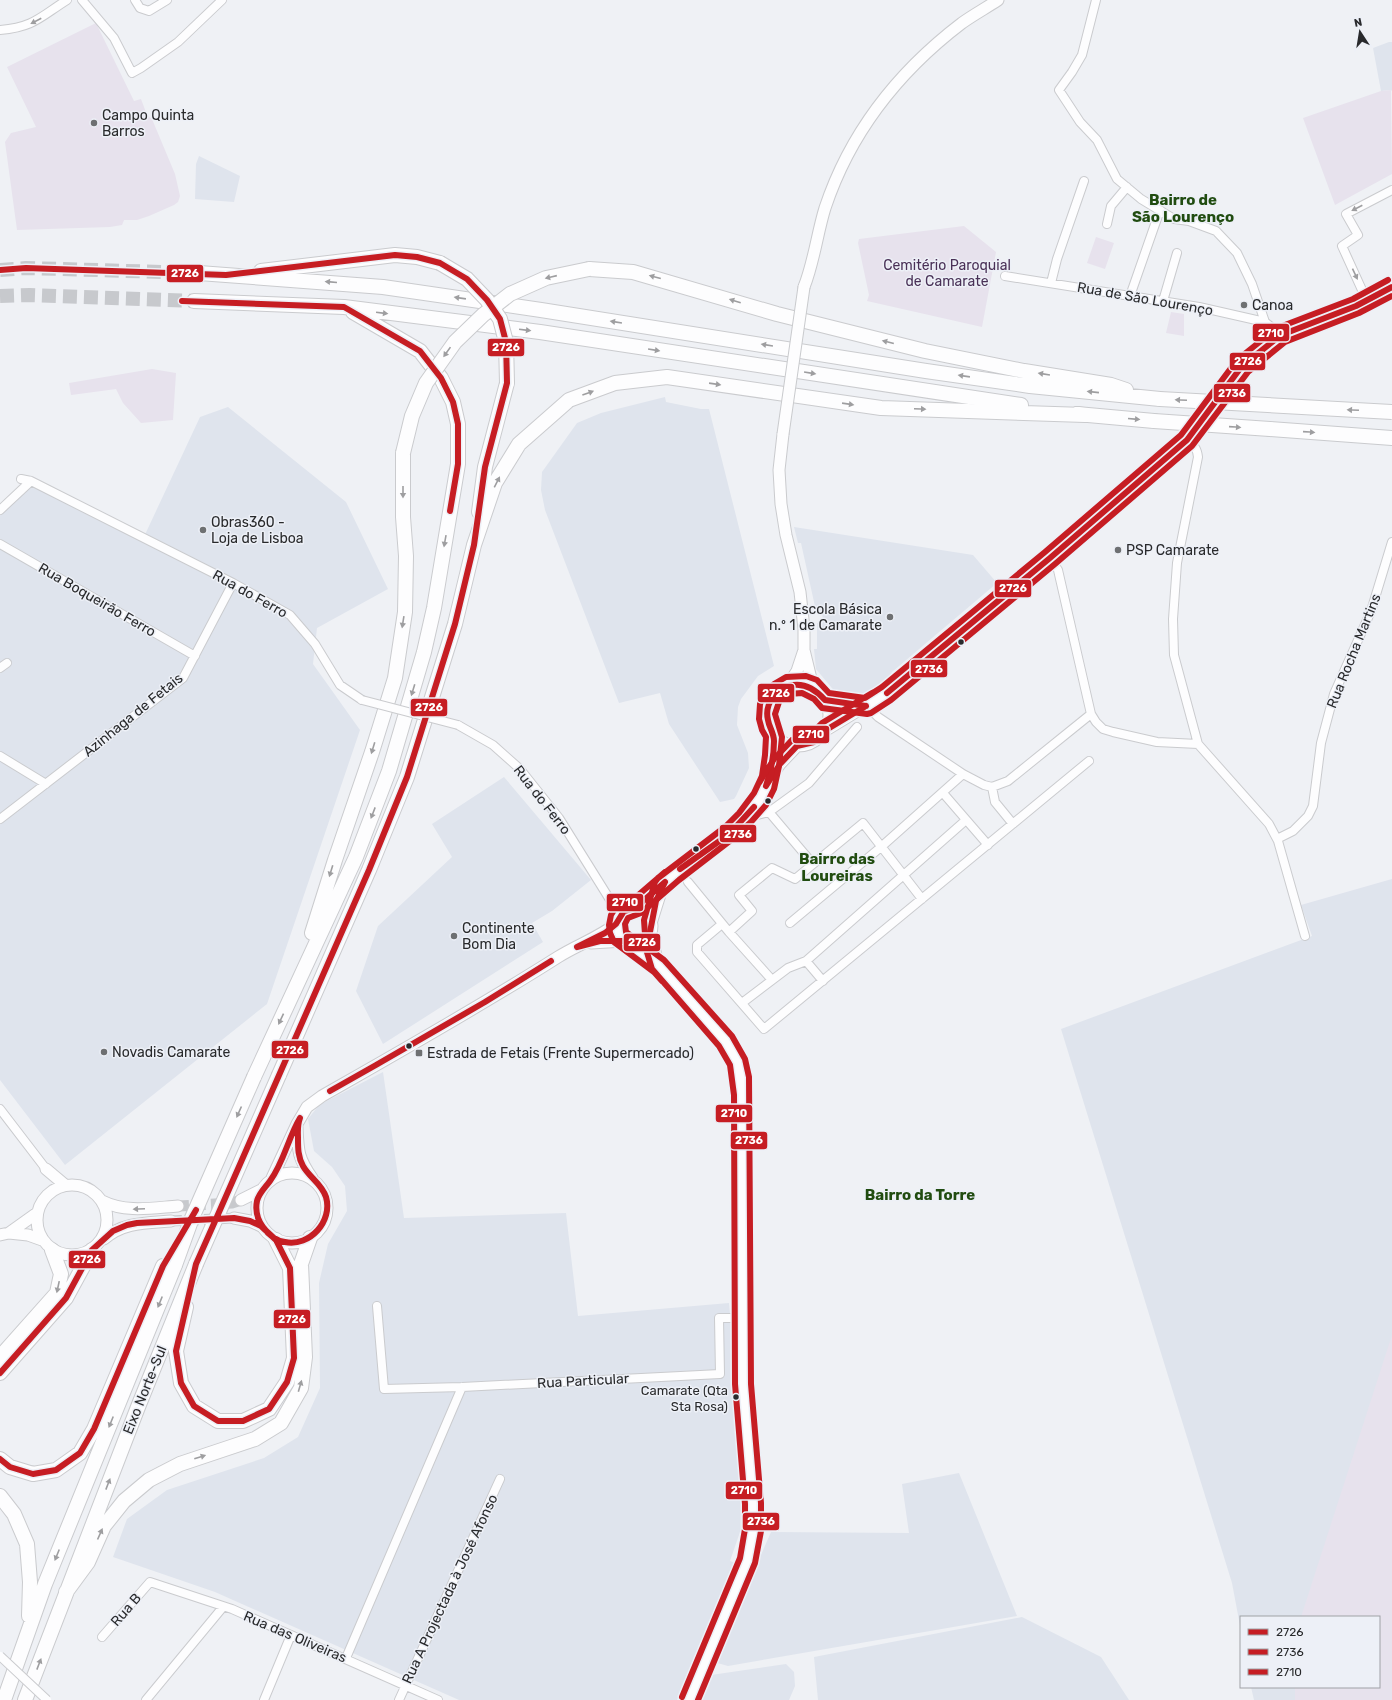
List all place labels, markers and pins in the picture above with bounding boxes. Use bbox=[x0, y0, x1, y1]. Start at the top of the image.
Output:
place label: Campo Quinta Barros bbox=[102, 107, 194, 140]
marker: Campo Quinta Barros bbox=[89, 118, 99, 128]
place label: Canoa bbox=[1252, 297, 1293, 314]
marker: Canoa bbox=[1239, 300, 1249, 310]
place label: Obras360 - Loja de Lisboa bbox=[211, 514, 304, 547]
marker: Obras360 - Loja de Lisboa bbox=[198, 525, 208, 535]
place label: PSP Camarate bbox=[1126, 542, 1219, 559]
marker: PSP Camarate bbox=[1113, 545, 1123, 555]
place label: Escola Básica n.º 1 de Camarate bbox=[769, 601, 882, 634]
marker: Escola Básica n.º 1 de Camarate bbox=[885, 612, 895, 622]
unlabelled marker bbox=[956, 637, 966, 647]
unlabelled marker bbox=[763, 796, 773, 806]
unlabelled marker bbox=[691, 844, 701, 854]
place label: Continente Bom Dia bbox=[462, 920, 535, 953]
marker: Continente Bom Dia bbox=[449, 931, 459, 941]
unlabelled marker bbox=[404, 1041, 414, 1051]
place label: Novadis Camarate bbox=[112, 1044, 231, 1061]
place label: Estrada de Fetais (Frente Supermercado) bbox=[427, 1045, 694, 1062]
marker: Novadis Camarate bbox=[99, 1047, 109, 1057]
marker: Estrada de Fetais (Frente Supermercado) bbox=[414, 1048, 424, 1058]
place label: Camarate (Qta Sta Rosa) bbox=[641, 1383, 728, 1414]
marker: Camarate (Qta Sta Rosa) bbox=[731, 1392, 741, 1402]

